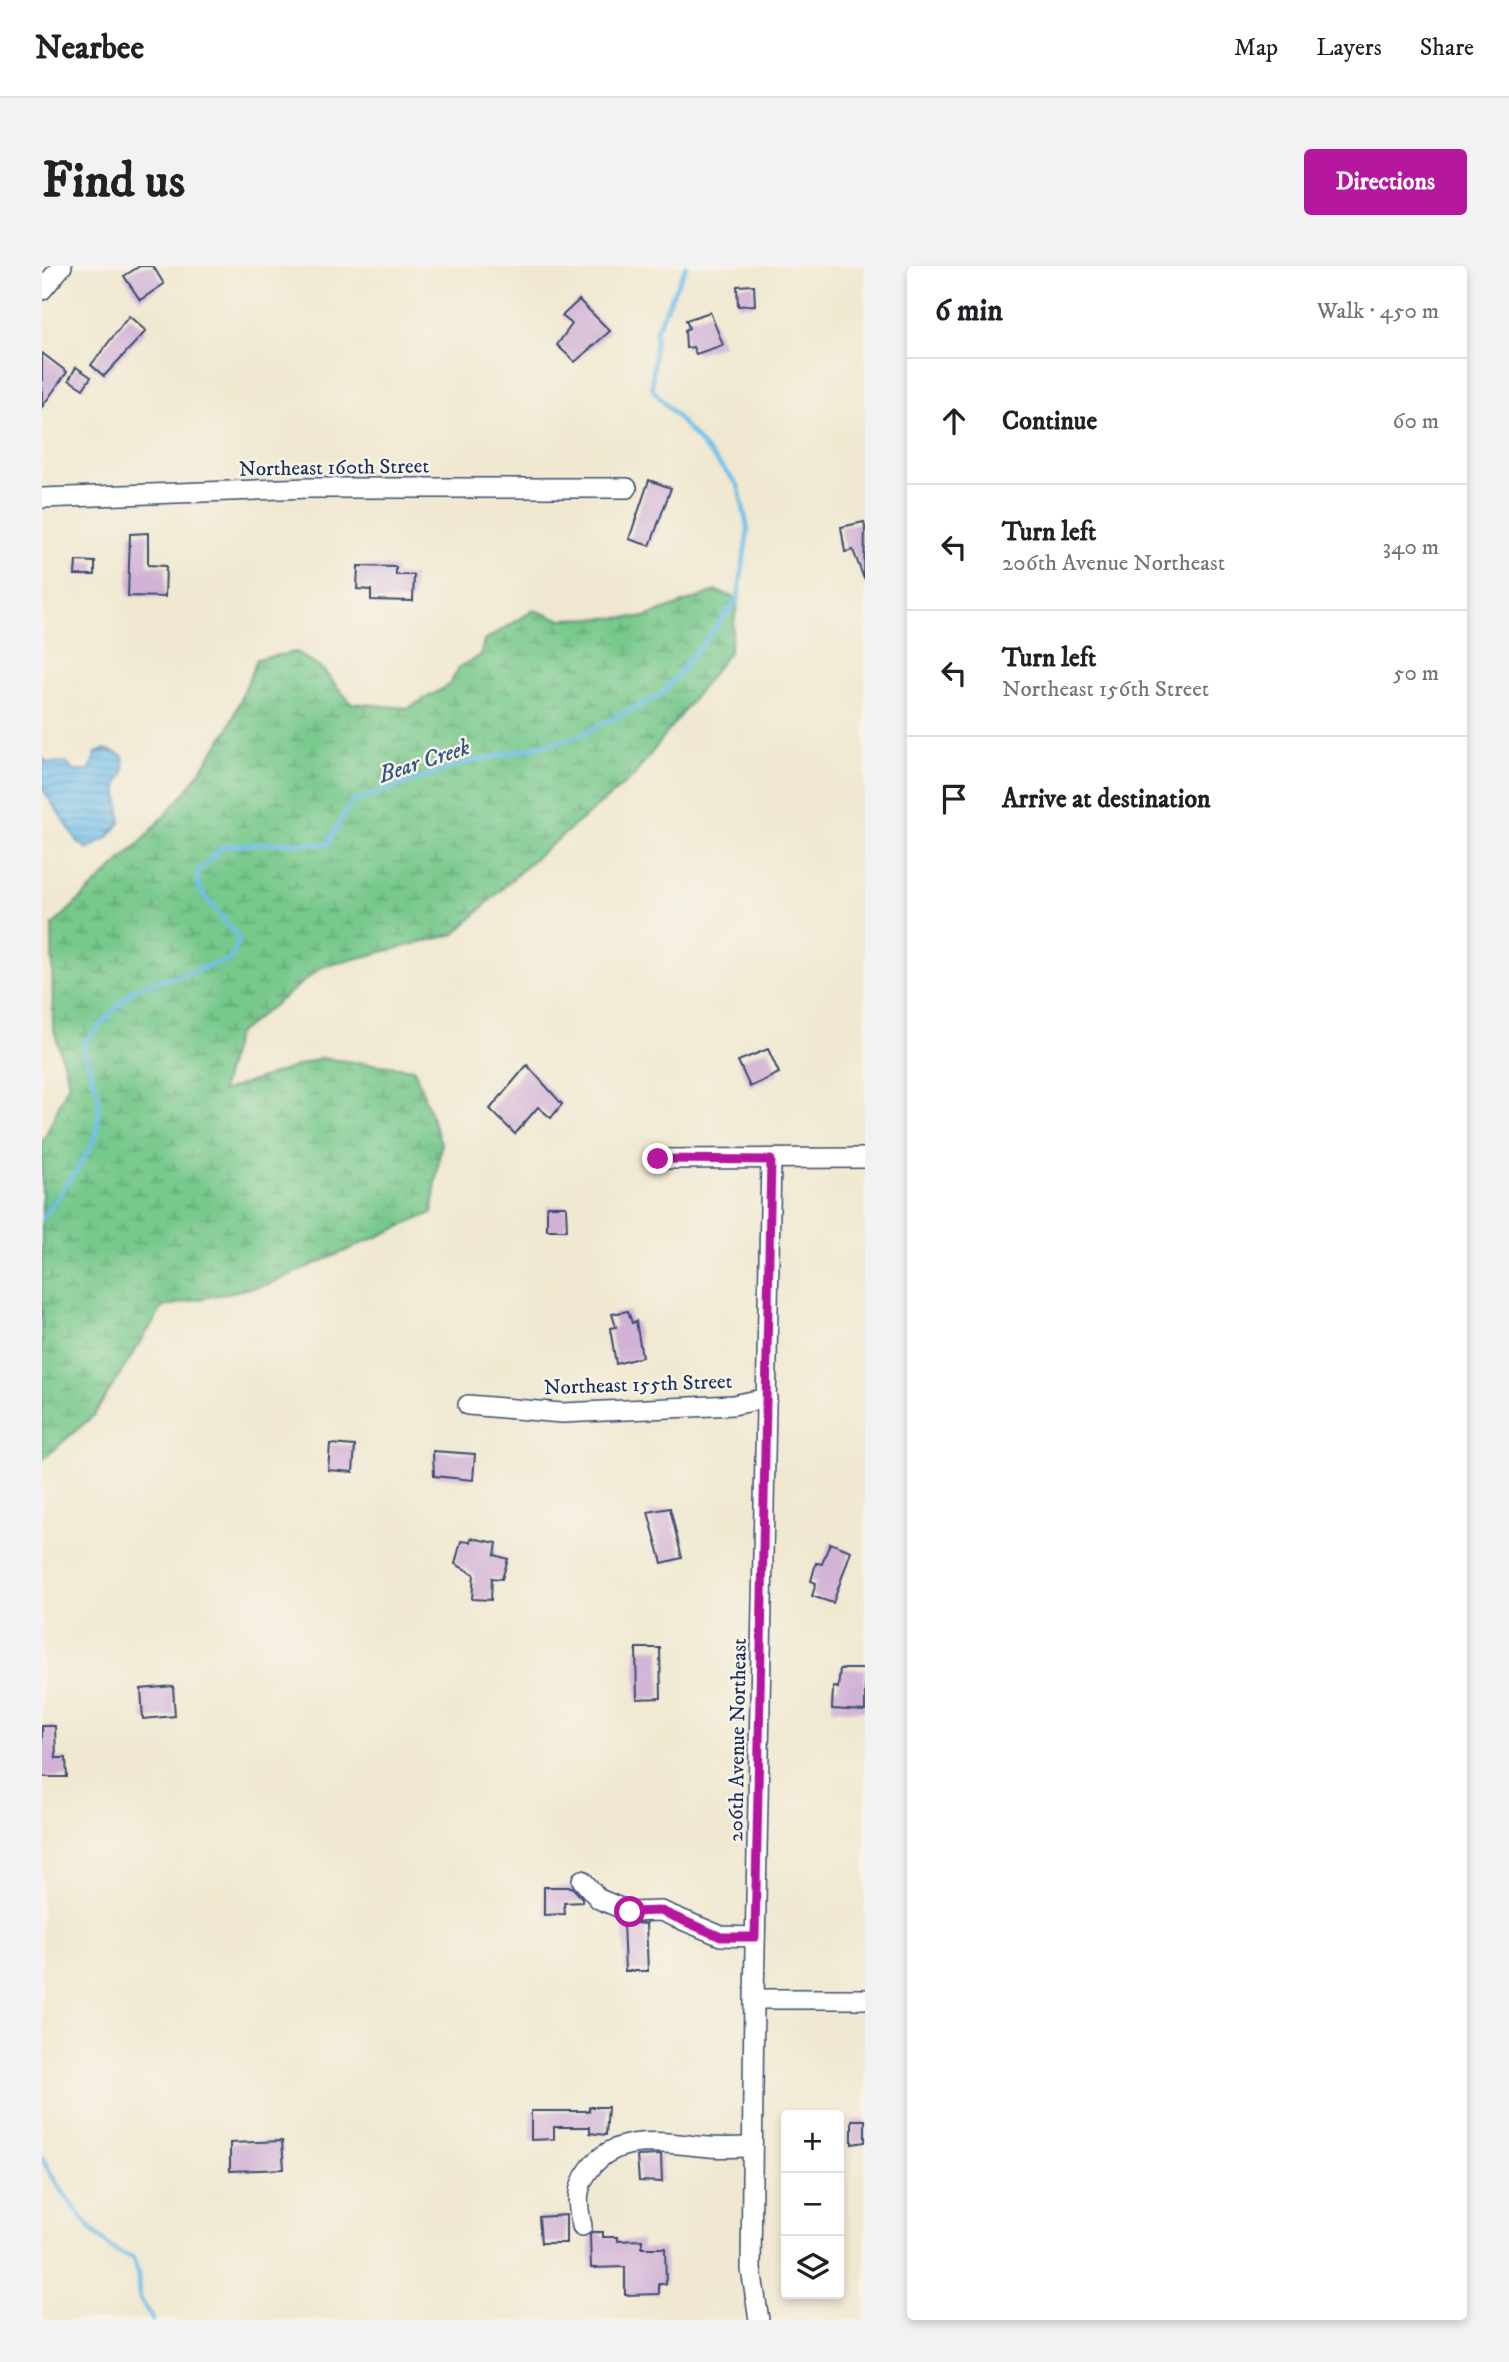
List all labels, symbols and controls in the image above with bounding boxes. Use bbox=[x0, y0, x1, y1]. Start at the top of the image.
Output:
text: Nearbee bbox=[35, 28, 144, 69]
text: Map bbox=[1234, 33, 1278, 63]
text: Layers bbox=[1316, 33, 1382, 63]
text: Share bbox=[1420, 33, 1474, 63]
button: Directions bbox=[1304, 149, 1467, 215]
text: Find us bbox=[42, 151, 185, 213]
text: 6 min bbox=[935, 293, 1003, 330]
text: Walk · 450 m bbox=[1317, 297, 1439, 326]
icon: ahead bbox=[935, 402, 973, 440]
text: Continue bbox=[1002, 405, 1097, 438]
text: 60 m bbox=[1392, 407, 1439, 436]
street label: Northeast 160th Street bbox=[239, 453, 430, 483]
text: Turn left bbox=[1002, 516, 1096, 549]
icon: left bbox=[935, 528, 973, 566]
text: 340 m bbox=[1383, 533, 1439, 562]
text: 206th Avenue Northeast bbox=[1002, 549, 1225, 578]
text: Turn left bbox=[1002, 642, 1096, 675]
icon: left bbox=[935, 654, 973, 692]
text: 50 m bbox=[1393, 659, 1439, 688]
text: Northeast 156th Street bbox=[1002, 675, 1209, 704]
water label: Bear Creek bbox=[374, 733, 474, 790]
icon: arrive bbox=[935, 780, 973, 818]
text: Arrive at destination bbox=[1002, 783, 1211, 816]
route end bbox=[642, 1143, 673, 1174]
street label: Northeast 155th Street bbox=[543, 1369, 733, 1401]
street label: 206th Avenue Northeast bbox=[723, 1638, 753, 1842]
route start bbox=[614, 1896, 645, 1927]
map controls bbox=[781, 2110, 844, 2299]
button: + bbox=[781, 2110, 844, 2173]
button: − bbox=[781, 2173, 844, 2236]
button: layers bbox=[781, 2236, 844, 2299]

